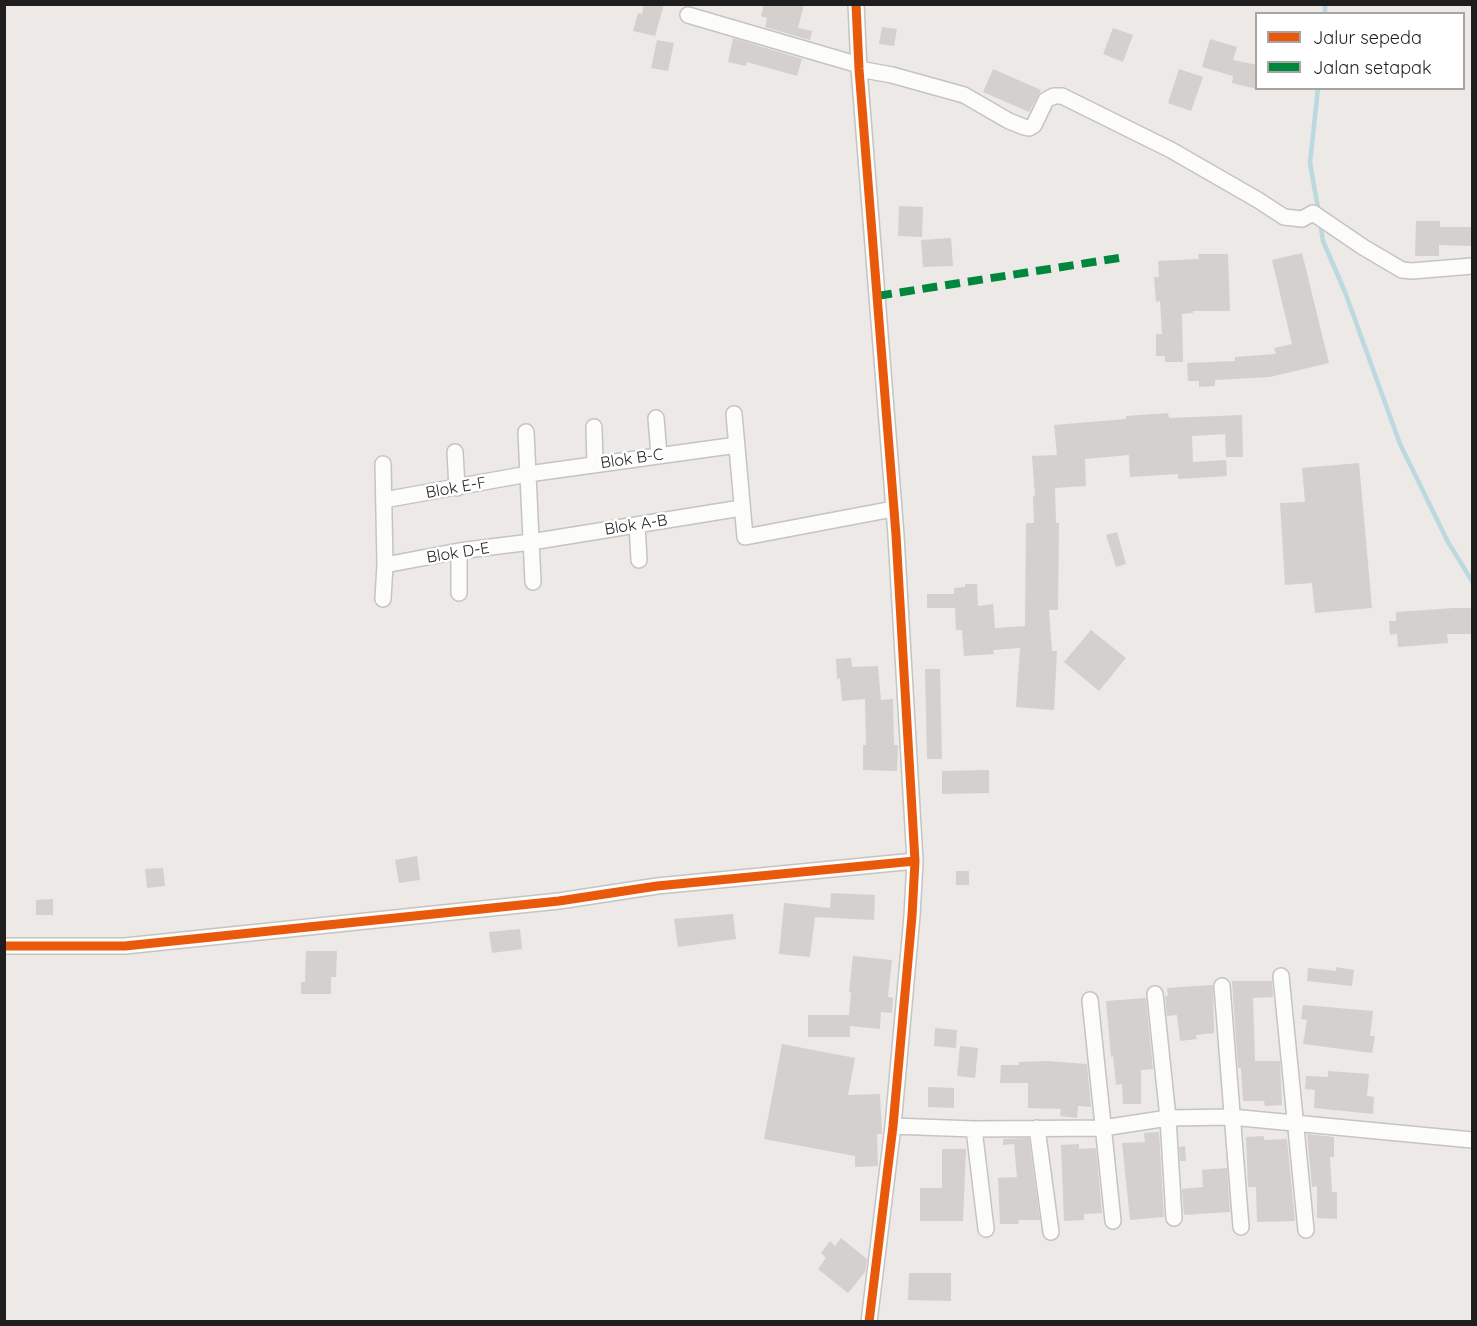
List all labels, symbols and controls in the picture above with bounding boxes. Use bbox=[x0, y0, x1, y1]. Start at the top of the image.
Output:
legend bbox=[1255, 12, 1465, 90]
text: Jalur sepeda bbox=[1313, 26, 1422, 49]
text: Jalan setapak bbox=[1313, 56, 1432, 79]
street label: Blok B-C bbox=[599, 445, 665, 473]
street label: Blok E-F bbox=[424, 473, 488, 503]
street label: Blok A-B bbox=[603, 511, 669, 539]
street label: Blok D-E bbox=[425, 539, 491, 567]

